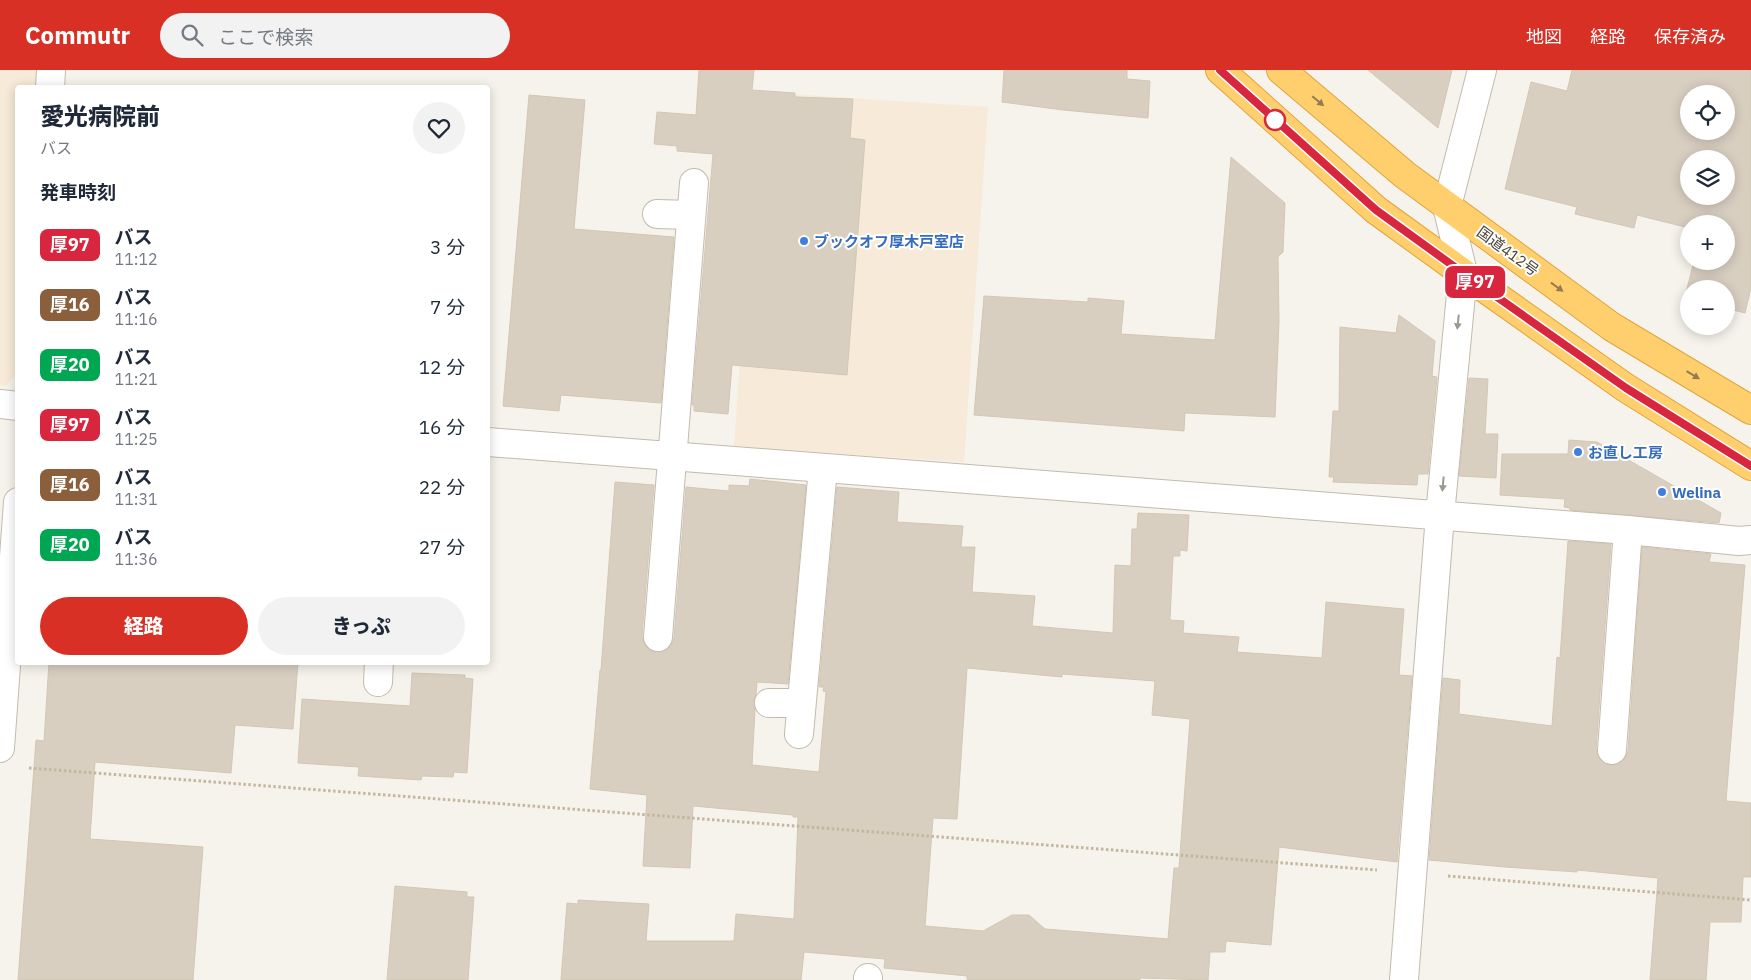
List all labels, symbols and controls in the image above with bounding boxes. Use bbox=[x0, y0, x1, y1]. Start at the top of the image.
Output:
search box bbox=[160, 13, 510, 58]
text: Commutr bbox=[25, 19, 130, 51]
icon: search bbox=[178, 21, 206, 49]
text: ここで検索 bbox=[218, 25, 313, 49]
text: 地図 bbox=[1526, 25, 1562, 48]
text: 経路 bbox=[1590, 25, 1626, 48]
text: 保存済み bbox=[1654, 25, 1726, 48]
map controls bbox=[1680, 85, 1735, 335]
button: locate bbox=[1680, 85, 1735, 140]
one-way arrow bbox=[1312, 96, 1325, 107]
text: 愛光病院前 bbox=[40, 100, 160, 132]
button: heart bbox=[413, 102, 465, 154]
unlabelled marker bbox=[1264, 109, 1286, 131]
text: バス bbox=[40, 138, 72, 158]
button: layers bbox=[1680, 150, 1735, 205]
text: 発車時刻 bbox=[40, 180, 116, 204]
button: + bbox=[1680, 215, 1735, 270]
street label: 国道412号 bbox=[1473, 222, 1543, 280]
text: バス bbox=[115, 225, 153, 249]
place label: ブックオフ厚木戸室店 bbox=[814, 232, 964, 251]
text: 厚97 bbox=[50, 233, 90, 256]
text: 3 分 bbox=[430, 235, 465, 259]
marker: ブックオフ厚木戸室店 bbox=[798, 235, 810, 247]
text: 11:12 bbox=[115, 249, 158, 269]
line badge: 厚97 bbox=[1446, 266, 1504, 298]
text: 厚97 bbox=[1455, 270, 1495, 293]
button: − bbox=[1680, 280, 1735, 335]
one-way arrow bbox=[1550, 282, 1564, 292]
text: バス bbox=[115, 285, 153, 309]
text: 厚16 bbox=[50, 293, 90, 316]
text: 7 分 bbox=[430, 295, 465, 319]
text: 11:16 bbox=[115, 309, 158, 329]
one-way arrow bbox=[1453, 314, 1461, 330]
text: バス bbox=[115, 345, 153, 369]
text: 厚20 bbox=[50, 353, 90, 376]
text: 12 分 bbox=[419, 355, 465, 379]
text: 11:21 bbox=[115, 369, 158, 389]
one-way arrow bbox=[1687, 371, 1700, 380]
text: バス bbox=[115, 405, 153, 429]
text: 厚97 bbox=[50, 413, 90, 436]
text: 16 分 bbox=[419, 415, 465, 439]
text: 11:25 bbox=[115, 429, 158, 449]
place label: お直し工房 bbox=[1588, 443, 1663, 462]
marker: お直し工房 bbox=[1572, 446, 1584, 458]
text: バス bbox=[115, 465, 153, 489]
text: 厚16 bbox=[50, 473, 90, 496]
text: 22 分 bbox=[419, 475, 465, 499]
one-way arrow bbox=[1439, 476, 1447, 492]
place label: Welina bbox=[1672, 483, 1721, 502]
marker: Welina bbox=[1656, 486, 1668, 498]
text: 11:31 bbox=[115, 489, 158, 509]
text: バス bbox=[115, 525, 153, 549]
text: 厚20 bbox=[50, 533, 90, 556]
text: 27 分 bbox=[419, 535, 465, 559]
text: 11:36 bbox=[115, 549, 158, 569]
button: 経路 bbox=[40, 597, 248, 655]
button: きっぷ bbox=[258, 597, 465, 655]

